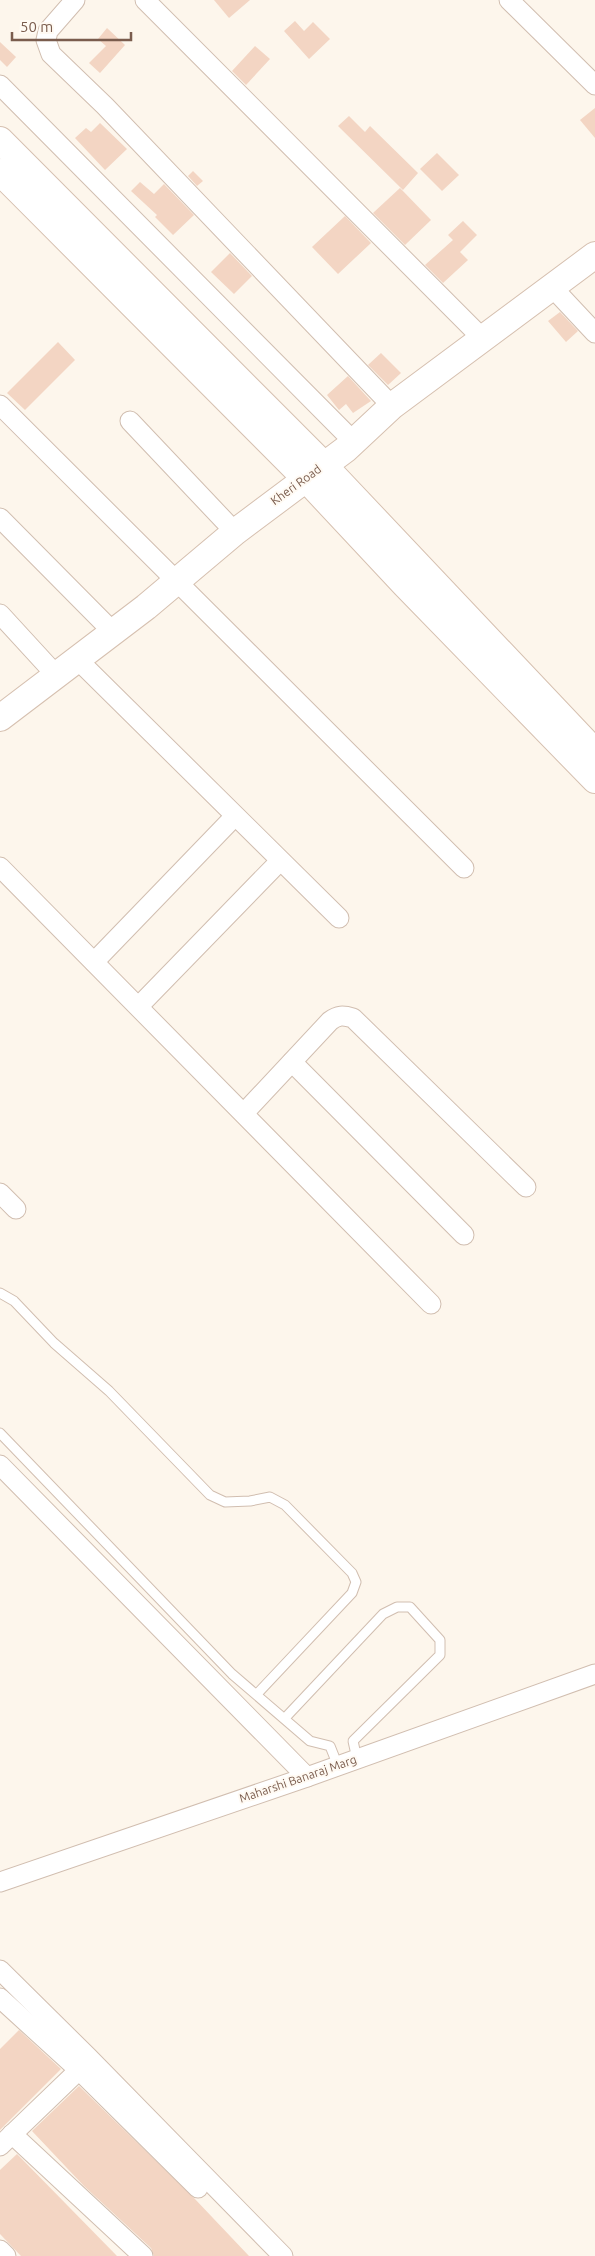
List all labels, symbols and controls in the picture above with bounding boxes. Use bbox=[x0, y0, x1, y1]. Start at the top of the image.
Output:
scale bar bbox=[12, 10, 131, 42]
text: 50 m bbox=[20, 18, 53, 35]
street label: Kheri Road bbox=[268, 462, 323, 507]
street label: Maharshi Banaraj Marg bbox=[238, 1752, 358, 1805]

